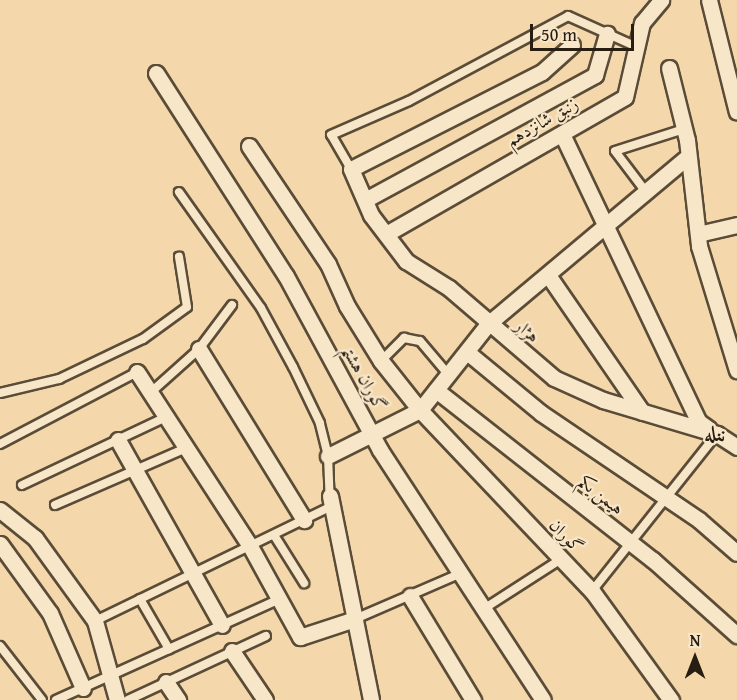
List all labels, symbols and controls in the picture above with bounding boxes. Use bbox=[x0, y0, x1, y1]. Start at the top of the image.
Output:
scale bar bbox=[533, 12, 636, 50]
text: 50 m bbox=[541, 21, 577, 48]
street label: زنبق شانزدهم bbox=[502, 93, 582, 151]
street label: هژار bbox=[510, 315, 544, 347]
street label: گوران هشتم bbox=[337, 341, 391, 415]
district label: ننله bbox=[704, 421, 726, 447]
street label: هیمن یکم bbox=[574, 471, 628, 519]
street label: گوران bbox=[545, 514, 587, 558]
north arrow bbox=[665, 628, 725, 688]
text: N bbox=[690, 628, 700, 652]

